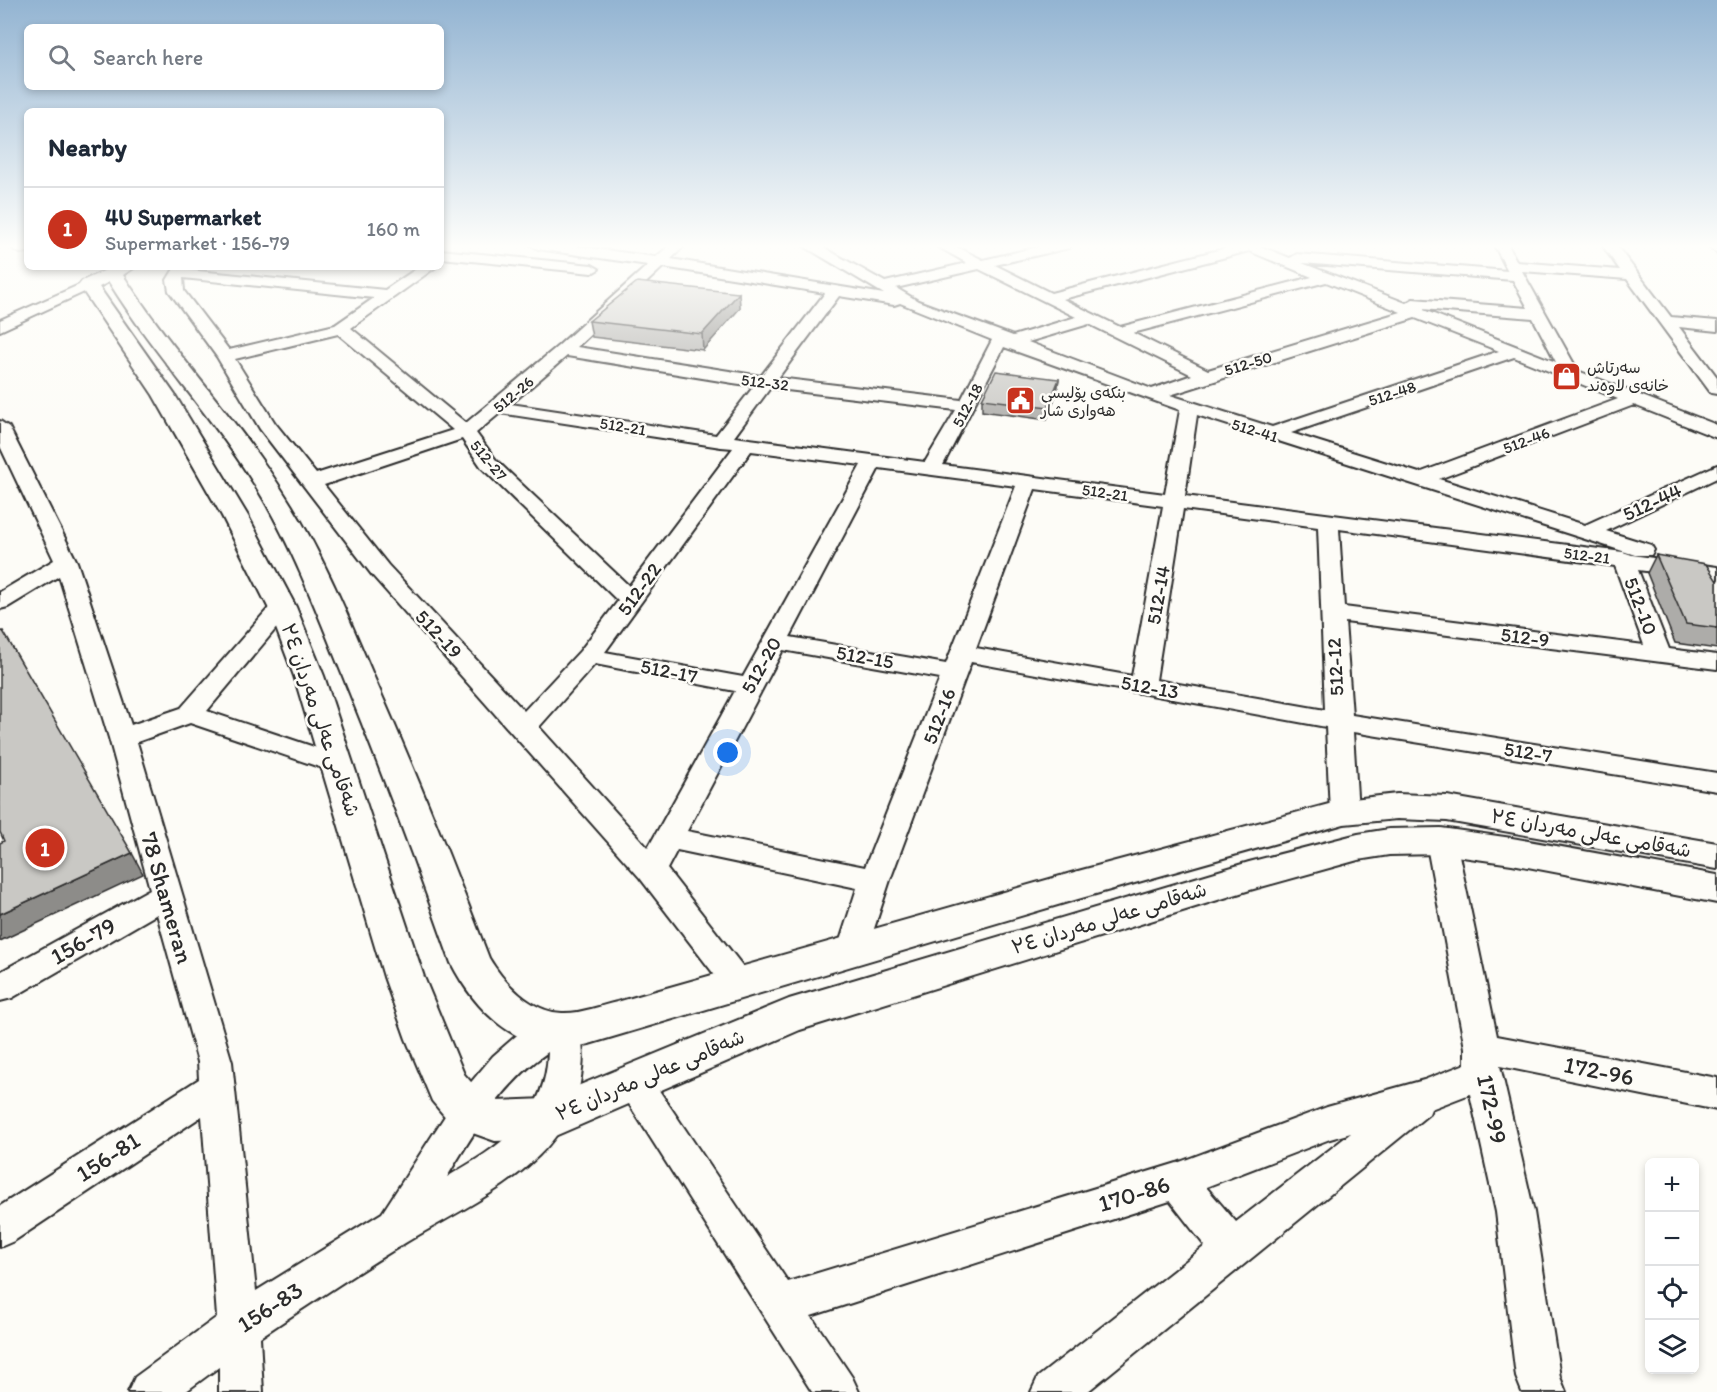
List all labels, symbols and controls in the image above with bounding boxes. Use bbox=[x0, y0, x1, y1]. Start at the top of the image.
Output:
search box bbox=[24, 24, 444, 90]
icon: search bbox=[45, 41, 78, 74]
text: Search here bbox=[93, 44, 203, 71]
text: Nearby bbox=[48, 131, 127, 163]
text: 4U Supermarket bbox=[105, 204, 261, 231]
text: 1 bbox=[63, 217, 72, 241]
text: 160 m bbox=[367, 217, 420, 241]
text: Supermarket · 156-79 bbox=[105, 231, 290, 255]
street label: 512-50 bbox=[1222, 347, 1274, 380]
place label: سەرتاش خانەی لاوەند bbox=[1587, 358, 1669, 395]
shop icon: سەرتاش خانەی لاوەند bbox=[1550, 360, 1582, 392]
street label: 512-32 bbox=[740, 370, 790, 395]
street label: 512-26 bbox=[489, 372, 538, 417]
street label: 512-48 bbox=[1366, 377, 1419, 410]
street label: 512-18 bbox=[948, 380, 987, 430]
place label: بنکەی پۆلیسی هەواری شار bbox=[1039, 383, 1126, 420]
public building icon: بنکەی پۆلیسی هەواری شار bbox=[1004, 385, 1036, 417]
street label: 512-21 bbox=[598, 413, 648, 440]
street label: 512-41 bbox=[1229, 414, 1281, 447]
street label: 512-46 bbox=[1500, 423, 1552, 458]
street label: 512-27 bbox=[466, 436, 511, 484]
street label: 512-44 bbox=[1619, 478, 1685, 526]
street label: 512-21 bbox=[1081, 480, 1130, 505]
street label: 512-21 bbox=[1563, 543, 1612, 568]
street label: 512-22 bbox=[612, 558, 666, 620]
street label: 512-14 bbox=[1141, 564, 1175, 626]
street label: 512-10 bbox=[1619, 574, 1663, 638]
street label: 512-19 bbox=[410, 605, 468, 663]
street label: شەقامی عەلی مەردان ٣٤ bbox=[276, 620, 365, 820]
street label: 512-9 bbox=[1499, 622, 1551, 652]
street label: 512-20 bbox=[736, 632, 786, 698]
street label: 512-12 bbox=[1321, 637, 1349, 697]
street label: 512-15 bbox=[834, 640, 896, 674]
street label: 512-17 bbox=[638, 654, 700, 688]
street label: 512-13 bbox=[1119, 670, 1181, 704]
street label: 512-16 bbox=[917, 685, 961, 747]
street label: 512-7 bbox=[1502, 736, 1554, 768]
your location bbox=[713, 738, 742, 767]
street label: شەقامی عەلی مەردان ٣٤ bbox=[1489, 804, 1693, 863]
pin: 1 bbox=[26, 826, 64, 870]
street label: 78 Shameran bbox=[135, 829, 200, 967]
street label: شەقامی عەلی مەردان ٣٤ bbox=[1008, 877, 1210, 960]
street label: 156-79 bbox=[45, 910, 121, 971]
street label: شەقامی عەلی مەردان ٣٤ bbox=[552, 1024, 748, 1127]
street label: 172-96 bbox=[1562, 1050, 1636, 1091]
street label: 172-99 bbox=[1471, 1071, 1514, 1146]
street label: 156-81 bbox=[70, 1125, 145, 1188]
map controls bbox=[1645, 1158, 1699, 1374]
button: + bbox=[1645, 1158, 1699, 1212]
street label: 170-86 bbox=[1095, 1169, 1173, 1218]
button: − bbox=[1645, 1212, 1699, 1266]
button: locate bbox=[1645, 1266, 1699, 1320]
street label: 156-83 bbox=[232, 1275, 308, 1338]
button: layers bbox=[1645, 1320, 1699, 1374]

